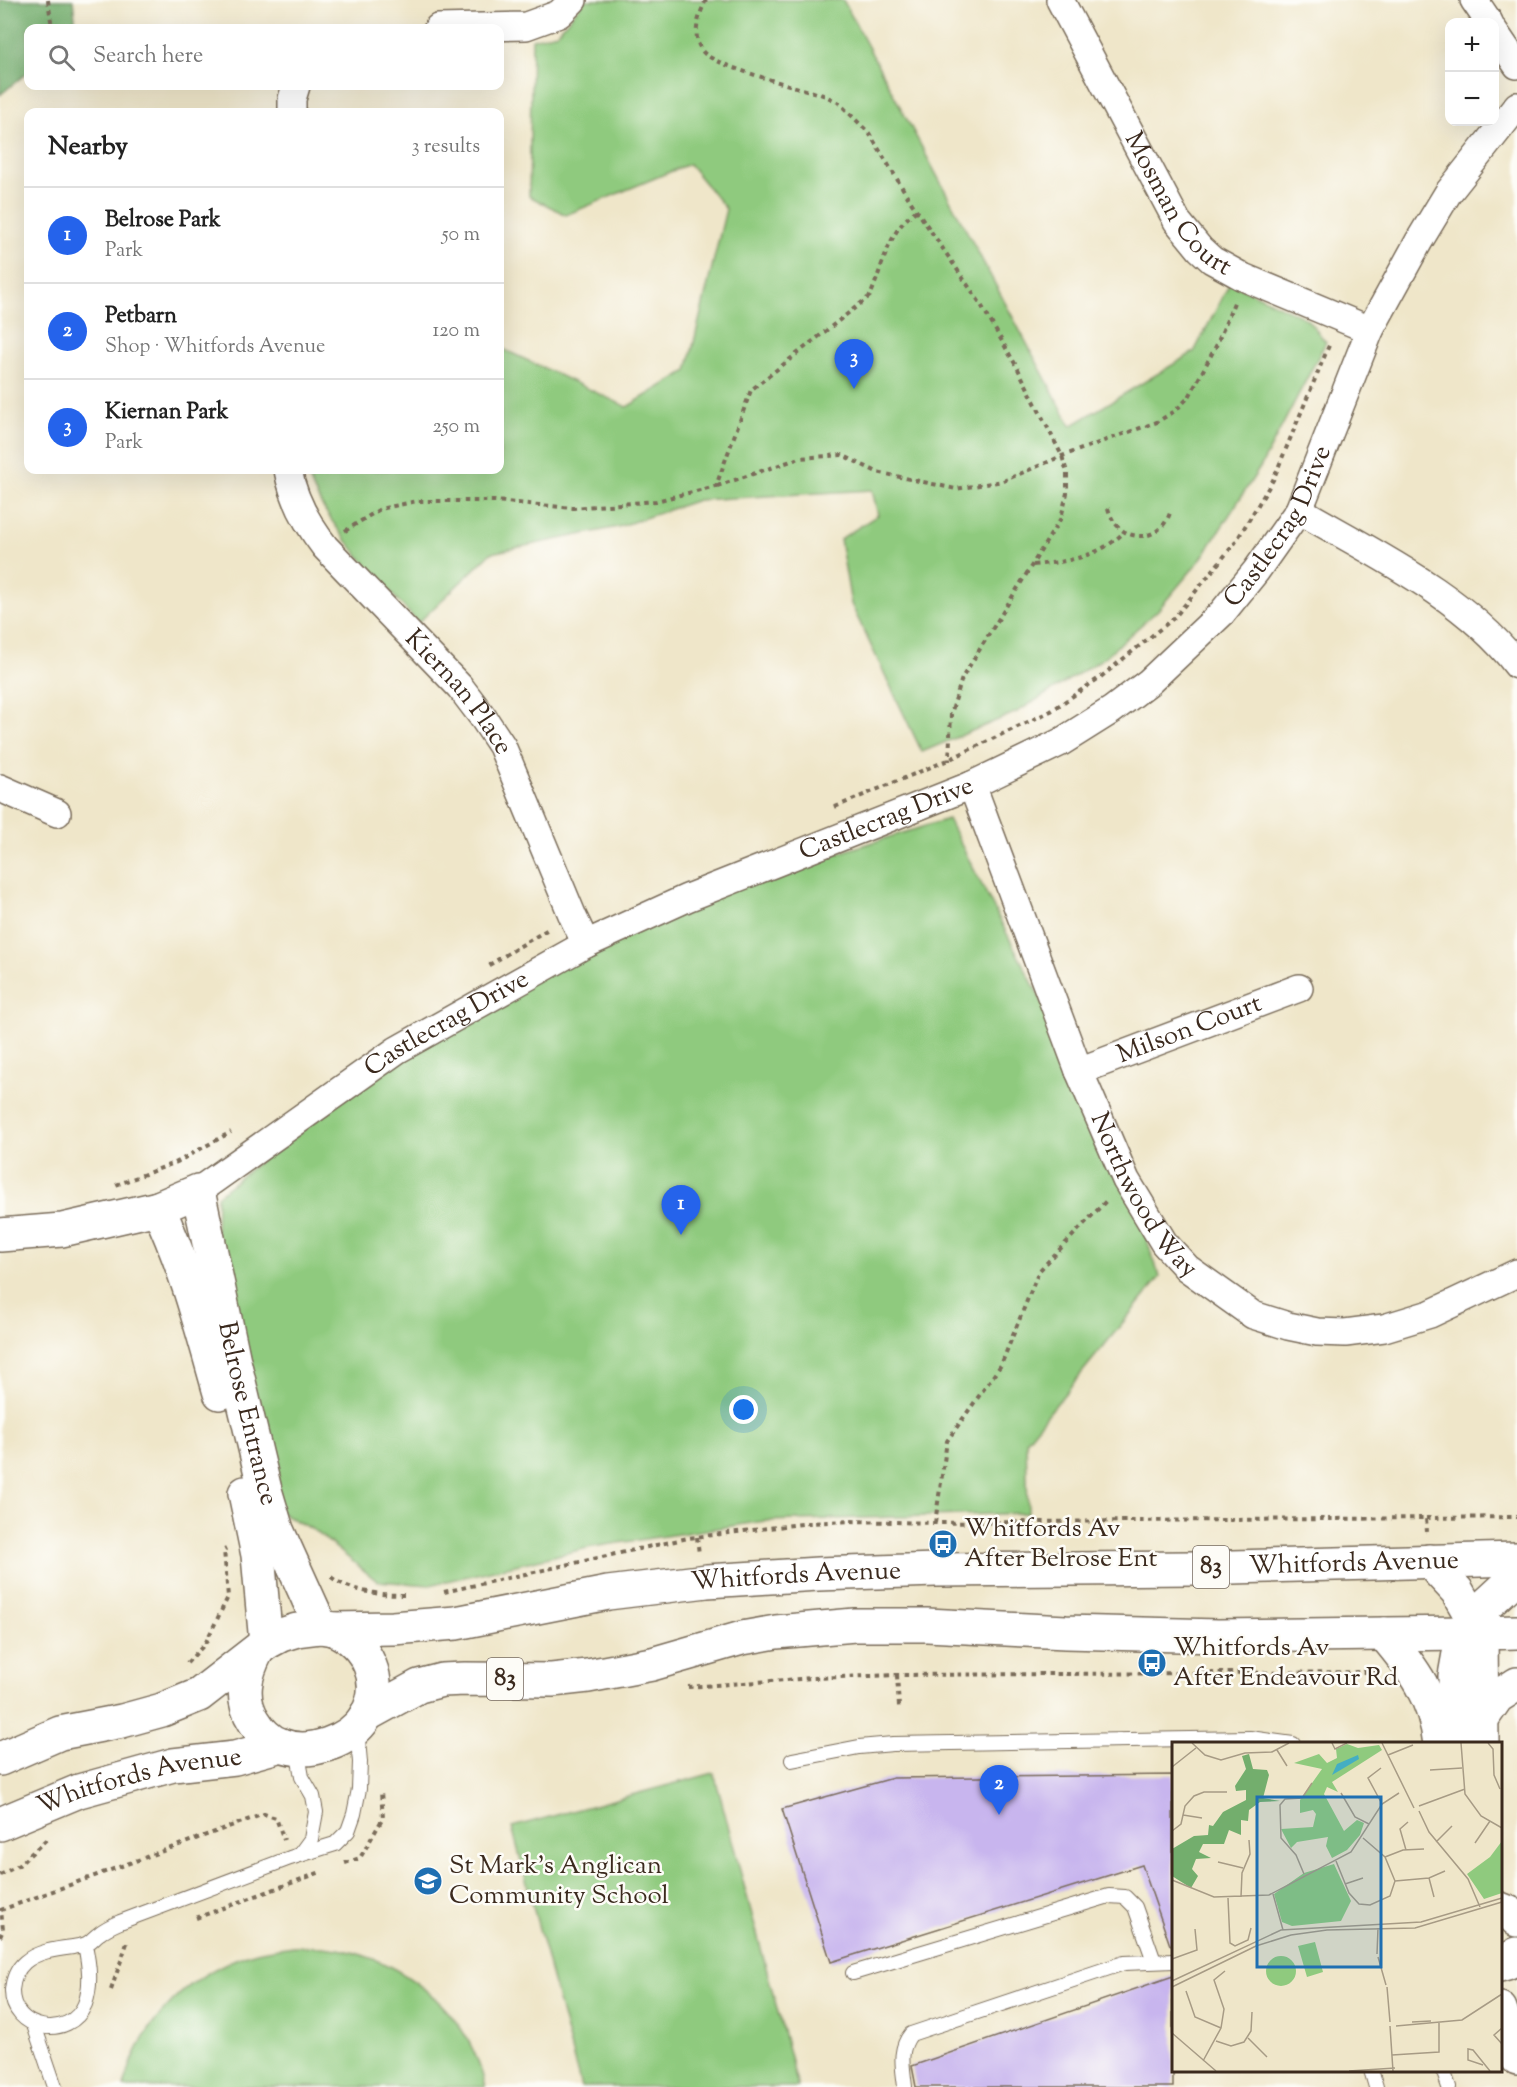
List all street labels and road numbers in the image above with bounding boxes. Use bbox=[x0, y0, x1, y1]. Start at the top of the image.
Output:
street label: Mosman Court bbox=[1115, 125, 1238, 286]
street label: Castlecrag Drive bbox=[1215, 440, 1341, 616]
street label: Kiernan Place bbox=[396, 621, 522, 760]
street label: Castlecrag Drive bbox=[794, 768, 979, 870]
street label: Castlecrag Drive bbox=[357, 961, 536, 1086]
street label: Milson Court bbox=[1112, 985, 1267, 1073]
street label: Northwood Way bbox=[1081, 1107, 1204, 1288]
street label: Belrose Entrance bbox=[208, 1318, 287, 1510]
street label: Whitfords Avenue bbox=[1248, 1542, 1459, 1585]
road number: 83 bbox=[1193, 1546, 1229, 1588]
street label: Whitfords Avenue bbox=[689, 1553, 902, 1601]
road number: 83 bbox=[487, 1658, 523, 1700]
street label: Whitfords Avenue bbox=[32, 1738, 246, 1825]

